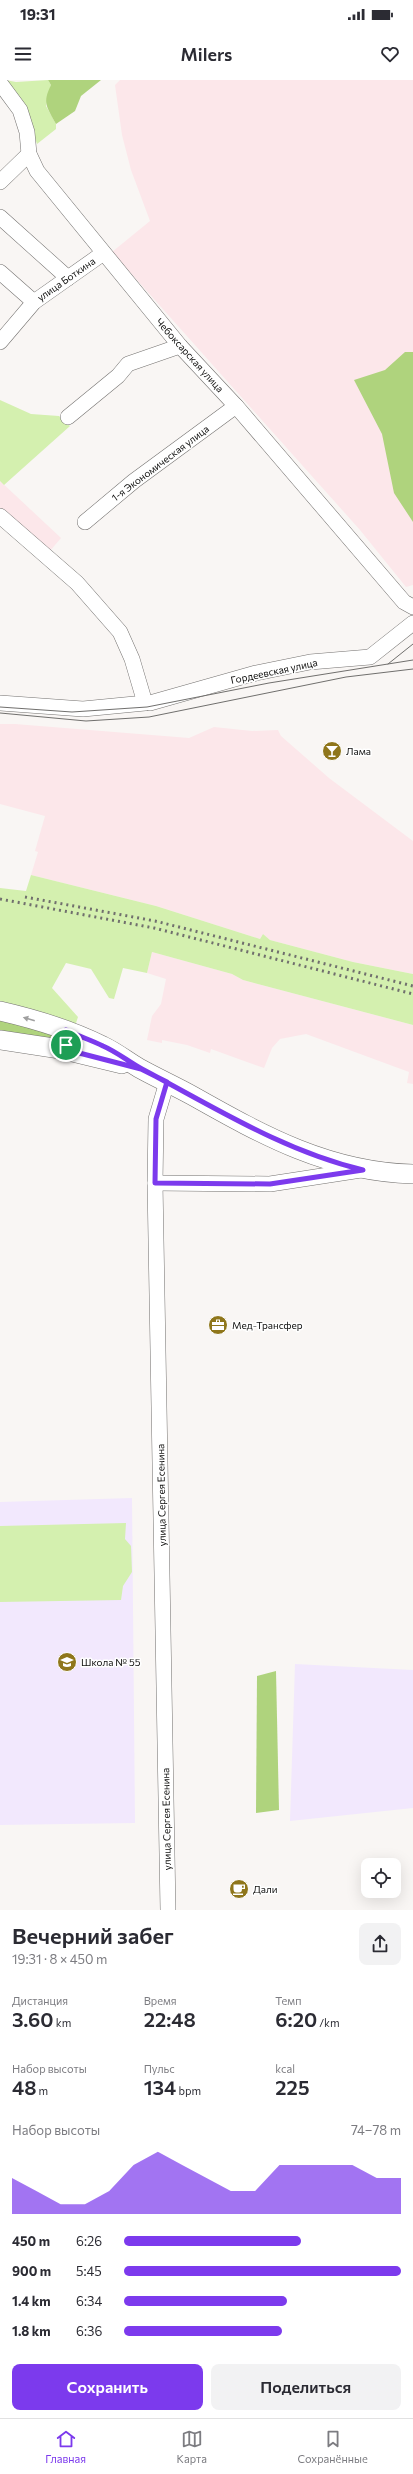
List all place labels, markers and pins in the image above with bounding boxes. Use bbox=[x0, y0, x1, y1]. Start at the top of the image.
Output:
bar icon: Лама bbox=[321, 740, 343, 762]
place label: Лама bbox=[346, 745, 371, 757]
pin bbox=[49, 1028, 83, 1062]
office icon: Мед-Трансфер bbox=[207, 1314, 229, 1336]
place label: Мед-Трансфер bbox=[232, 1319, 303, 1331]
school or university icon: Школа № 55 bbox=[56, 1651, 78, 1673]
place label: Школа № 55 bbox=[81, 1656, 141, 1668]
cafe icon: Дали bbox=[228, 1878, 250, 1900]
place label: Дали bbox=[253, 1883, 278, 1895]

